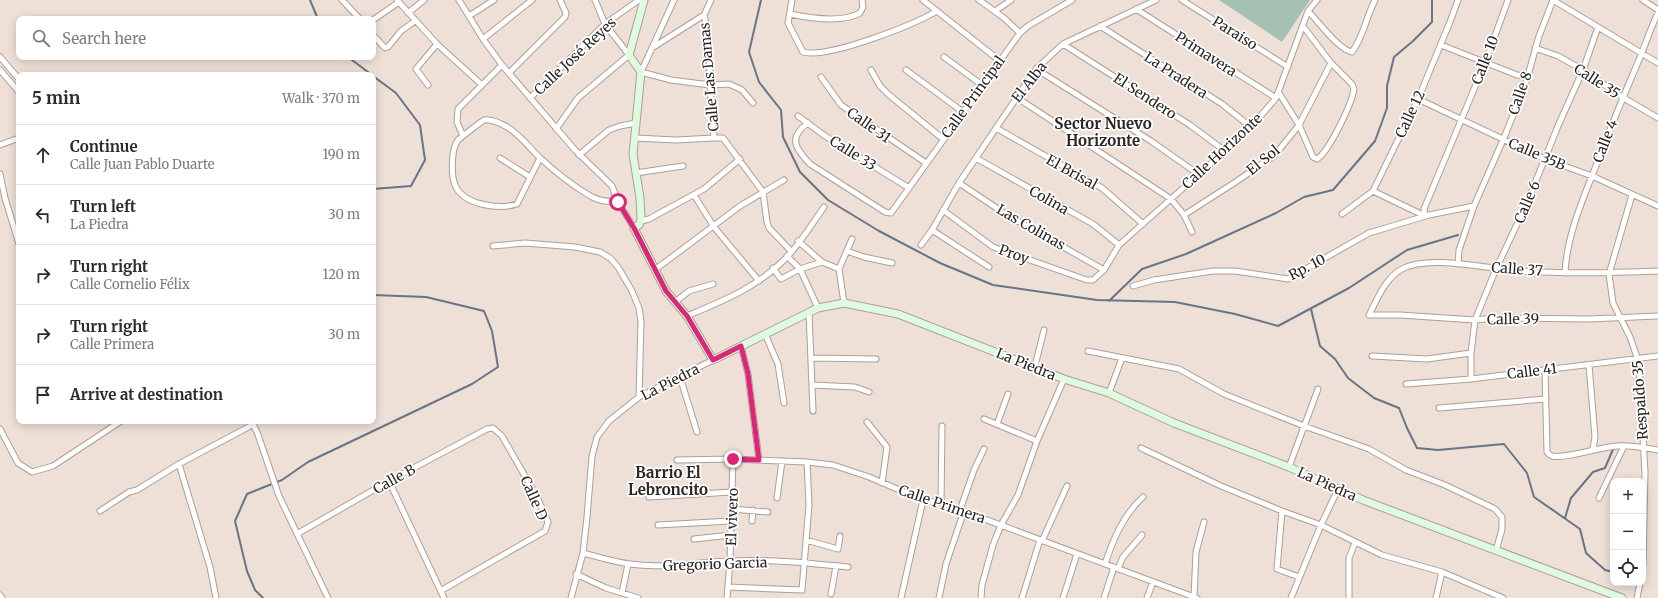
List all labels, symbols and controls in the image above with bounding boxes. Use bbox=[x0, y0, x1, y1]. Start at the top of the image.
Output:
street label: Paraiso bbox=[1209, 12, 1261, 54]
street label: Calle José Reyes bbox=[530, 13, 620, 99]
search box bbox=[16, 16, 376, 60]
street label: Calle Las Damas bbox=[695, 22, 723, 132]
icon: search bbox=[30, 27, 52, 49]
street label: Primavera bbox=[1172, 27, 1241, 81]
text: Search here bbox=[62, 29, 146, 48]
street label: Calle 10 bbox=[1467, 33, 1503, 87]
street label: La Pradera bbox=[1141, 48, 1212, 102]
street label: Calle Principal bbox=[937, 52, 1009, 142]
street label: El Alba bbox=[1007, 58, 1051, 106]
street label: Calle 35 bbox=[1570, 59, 1624, 103]
street label: El Sendero bbox=[1110, 69, 1180, 123]
street label: Calle 8 bbox=[1504, 69, 1536, 117]
text: 5 min bbox=[32, 87, 80, 109]
street label: Calle 12 bbox=[1391, 87, 1429, 141]
text: Walk · 370 m bbox=[282, 90, 360, 107]
street label: Calle 31 bbox=[843, 103, 895, 147]
street label: Calle Horizonte bbox=[1178, 109, 1266, 193]
district label: Sector Nuevo Horizonte bbox=[1054, 114, 1152, 150]
street label: Calle 4 bbox=[1589, 117, 1622, 165]
street label: Calle 33 bbox=[826, 132, 880, 174]
street label: Calle 35B bbox=[1506, 134, 1568, 174]
text: Continue bbox=[70, 137, 138, 156]
street label: El Sol bbox=[1243, 141, 1284, 179]
icon: ahead bbox=[32, 144, 54, 166]
text: 190 m bbox=[323, 146, 360, 163]
street label: El Brisal bbox=[1043, 151, 1101, 194]
text: Calle Juan Pablo Duarte bbox=[70, 156, 215, 173]
street label: Calle 6 bbox=[1510, 178, 1544, 226]
street label: Colina bbox=[1026, 182, 1072, 219]
route start bbox=[609, 193, 627, 211]
text: Turn left bbox=[70, 197, 136, 216]
street label: Las Colinas bbox=[993, 200, 1069, 254]
icon: left bbox=[32, 204, 54, 226]
text: 30 m bbox=[328, 206, 360, 223]
text: La Piedra bbox=[70, 216, 129, 233]
street label: Proy bbox=[996, 240, 1032, 268]
street label: Rp. 10 bbox=[1285, 250, 1329, 284]
text: Turn right bbox=[70, 257, 148, 276]
street label: Calle 37 bbox=[1491, 258, 1543, 280]
icon: right bbox=[32, 264, 54, 286]
text: 120 m bbox=[322, 266, 360, 283]
text: Calle Cornelio Félix bbox=[70, 276, 190, 293]
street label: Calle 39 bbox=[1487, 310, 1539, 328]
text: Turn right bbox=[70, 317, 148, 336]
icon: right bbox=[32, 324, 54, 346]
text: 30 m bbox=[328, 326, 360, 343]
text: Calle Primera bbox=[70, 336, 154, 353]
street label: La Piedra bbox=[993, 344, 1059, 384]
street label: La Piedra bbox=[638, 359, 703, 404]
street label: Calle 41 bbox=[1506, 359, 1558, 383]
street label: Respaldo 35 bbox=[1628, 360, 1652, 440]
icon: arrive bbox=[32, 384, 54, 406]
text: Arrive at destination bbox=[70, 385, 223, 404]
route end bbox=[724, 450, 742, 468]
street label: Calle B bbox=[370, 460, 418, 498]
district label: Barrio El Lebroncito bbox=[628, 463, 708, 499]
street label: La Piedra bbox=[1295, 463, 1360, 505]
street label: Calle D bbox=[516, 473, 552, 523]
map controls bbox=[1610, 478, 1646, 586]
button: + bbox=[1610, 478, 1646, 514]
street label: Calle Primera bbox=[896, 481, 988, 527]
street label: El vivero bbox=[722, 488, 742, 546]
button: − bbox=[1610, 514, 1646, 550]
button: locate bbox=[1610, 550, 1646, 586]
street label: Gregorio Garcia bbox=[662, 553, 768, 575]

